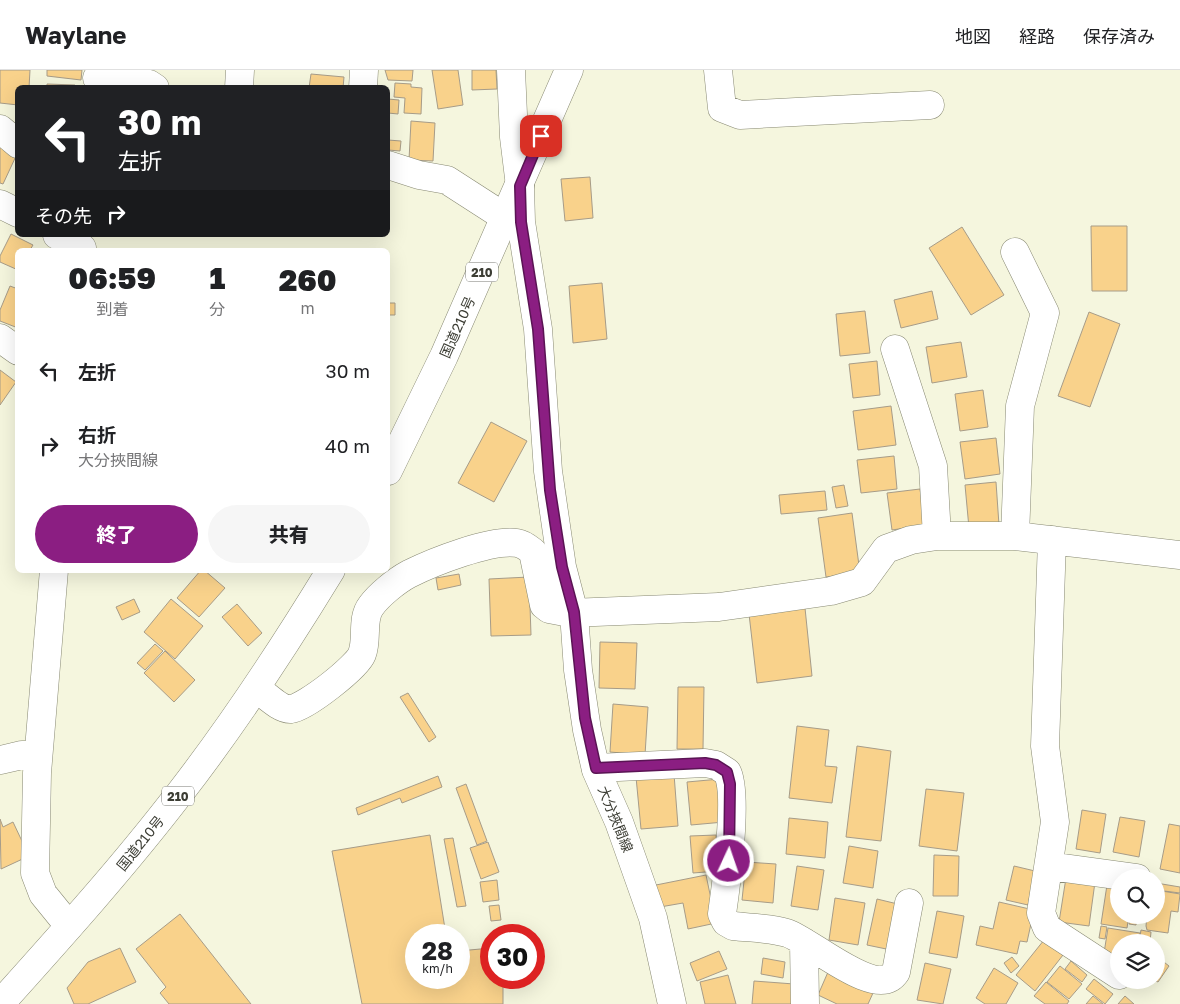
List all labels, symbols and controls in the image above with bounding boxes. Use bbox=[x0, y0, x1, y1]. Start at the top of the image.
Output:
text: Waylane bbox=[25, 20, 126, 49]
text: 地図 bbox=[955, 25, 991, 47]
text: 経路 bbox=[1019, 25, 1055, 47]
text: 保存済み bbox=[1083, 25, 1155, 47]
text: 30 m bbox=[118, 101, 201, 143]
icon: left bbox=[35, 105, 100, 170]
pin bbox=[520, 115, 562, 157]
icon: arrive bbox=[527, 122, 555, 150]
text: 左折 bbox=[118, 147, 162, 174]
icon: right bbox=[102, 200, 130, 228]
text: その先 bbox=[35, 204, 92, 227]
text: 06:59 bbox=[68, 260, 156, 296]
text: 1 bbox=[209, 260, 225, 296]
text: 260 bbox=[279, 262, 337, 298]
road number: 210 bbox=[466, 262, 498, 282]
street label: 国道210号 bbox=[436, 294, 478, 360]
text: m bbox=[301, 298, 315, 318]
text: 到着 bbox=[96, 299, 128, 319]
text: 分 bbox=[209, 299, 225, 319]
icon: left bbox=[35, 357, 63, 385]
text: 30 m bbox=[326, 359, 370, 382]
text: 左折 bbox=[78, 360, 116, 383]
text: 右折 bbox=[78, 423, 116, 446]
icon: right bbox=[35, 432, 63, 460]
text: 40 m bbox=[325, 434, 370, 457]
text: 大分挾間線 bbox=[78, 450, 158, 470]
button: 終了 bbox=[35, 505, 198, 563]
button: 共有 bbox=[208, 505, 370, 563]
street label: 大分挾間線 bbox=[595, 783, 637, 855]
road number: 210 bbox=[162, 786, 194, 806]
street label: 国道210号 bbox=[113, 812, 167, 874]
position arrow bbox=[702, 834, 754, 886]
map controls bbox=[1110, 869, 1165, 989]
button: search bbox=[1110, 869, 1165, 924]
speed limit sign: 30 bbox=[480, 924, 545, 989]
button: layers bbox=[1110, 934, 1165, 989]
text: 28 bbox=[422, 935, 453, 966]
text: km/h bbox=[422, 961, 453, 976]

